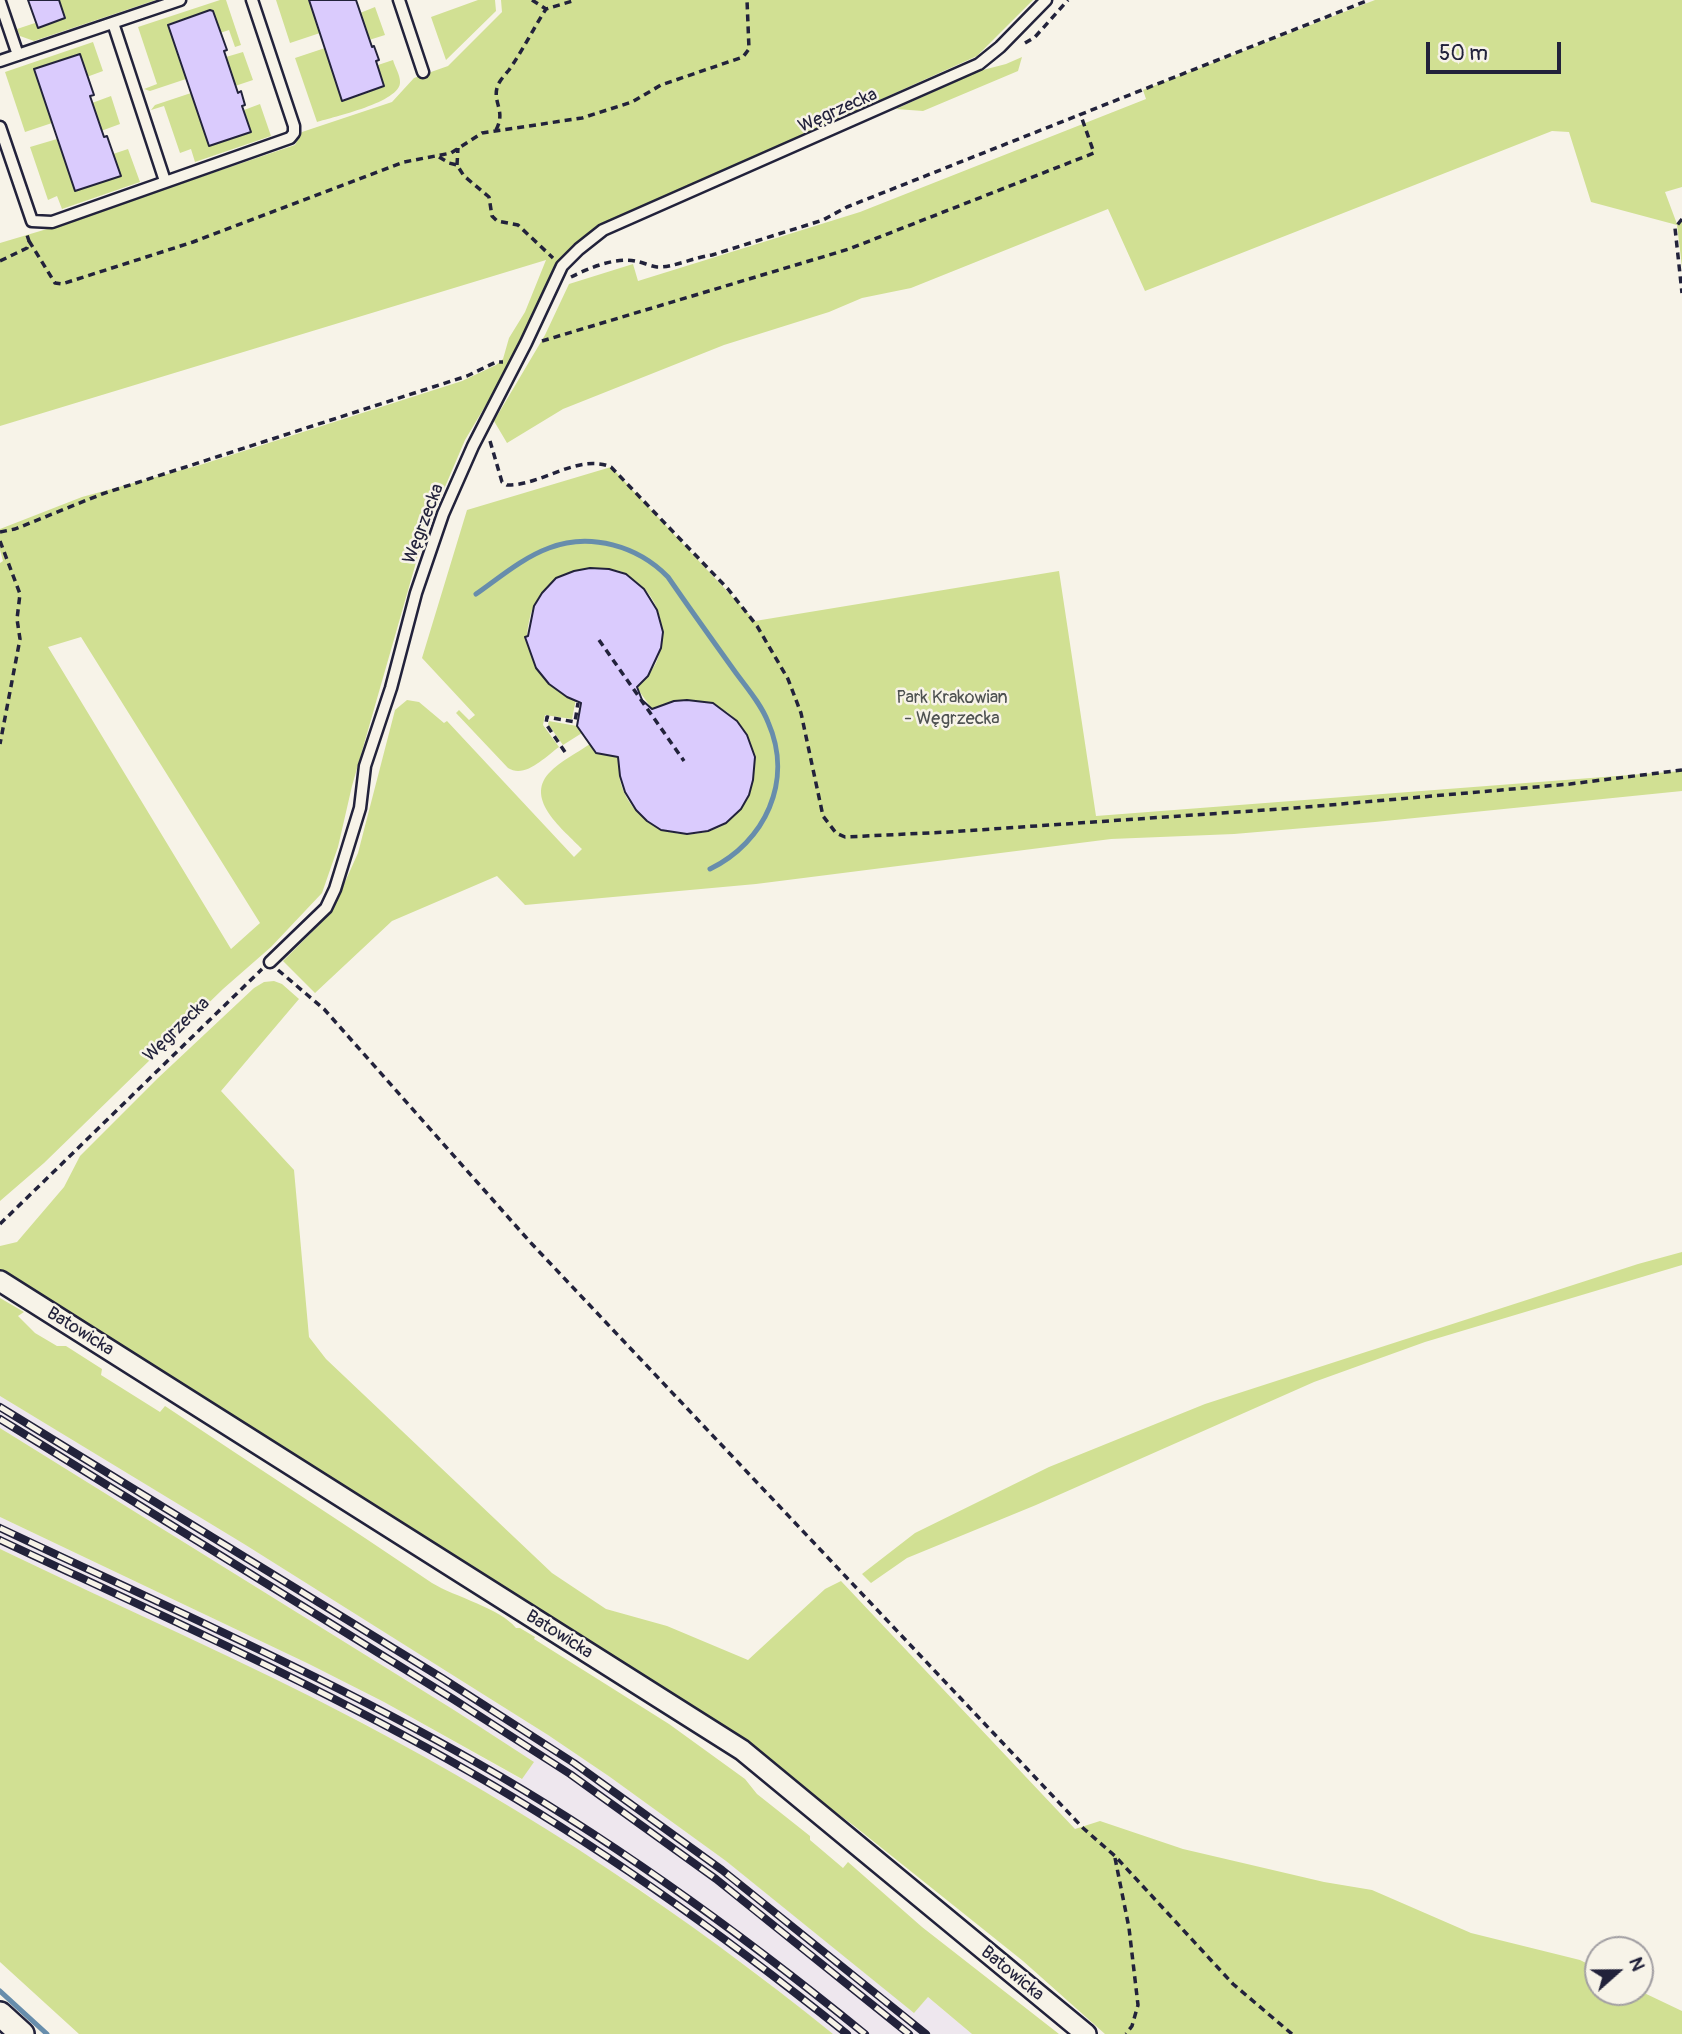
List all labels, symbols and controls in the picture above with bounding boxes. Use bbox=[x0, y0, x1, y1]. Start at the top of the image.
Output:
scale bar bbox=[1430, 28, 1565, 72]
text: 50 m bbox=[1439, 40, 1488, 67]
street label: Węgrzecka bbox=[795, 84, 881, 138]
street label: Węgrzecka bbox=[399, 481, 449, 567]
park label: Park Krakowian - Węgrzecka bbox=[896, 687, 1008, 730]
street label: Węgrzecka bbox=[139, 993, 215, 1067]
street label: Batowicka bbox=[42, 1303, 118, 1361]
street label: Batowicka bbox=[521, 1606, 597, 1664]
north arrow bbox=[1584, 1936, 1654, 2006]
street label: Batowicka bbox=[976, 1942, 1048, 2006]
text: N bbox=[1623, 1954, 1650, 1974]

